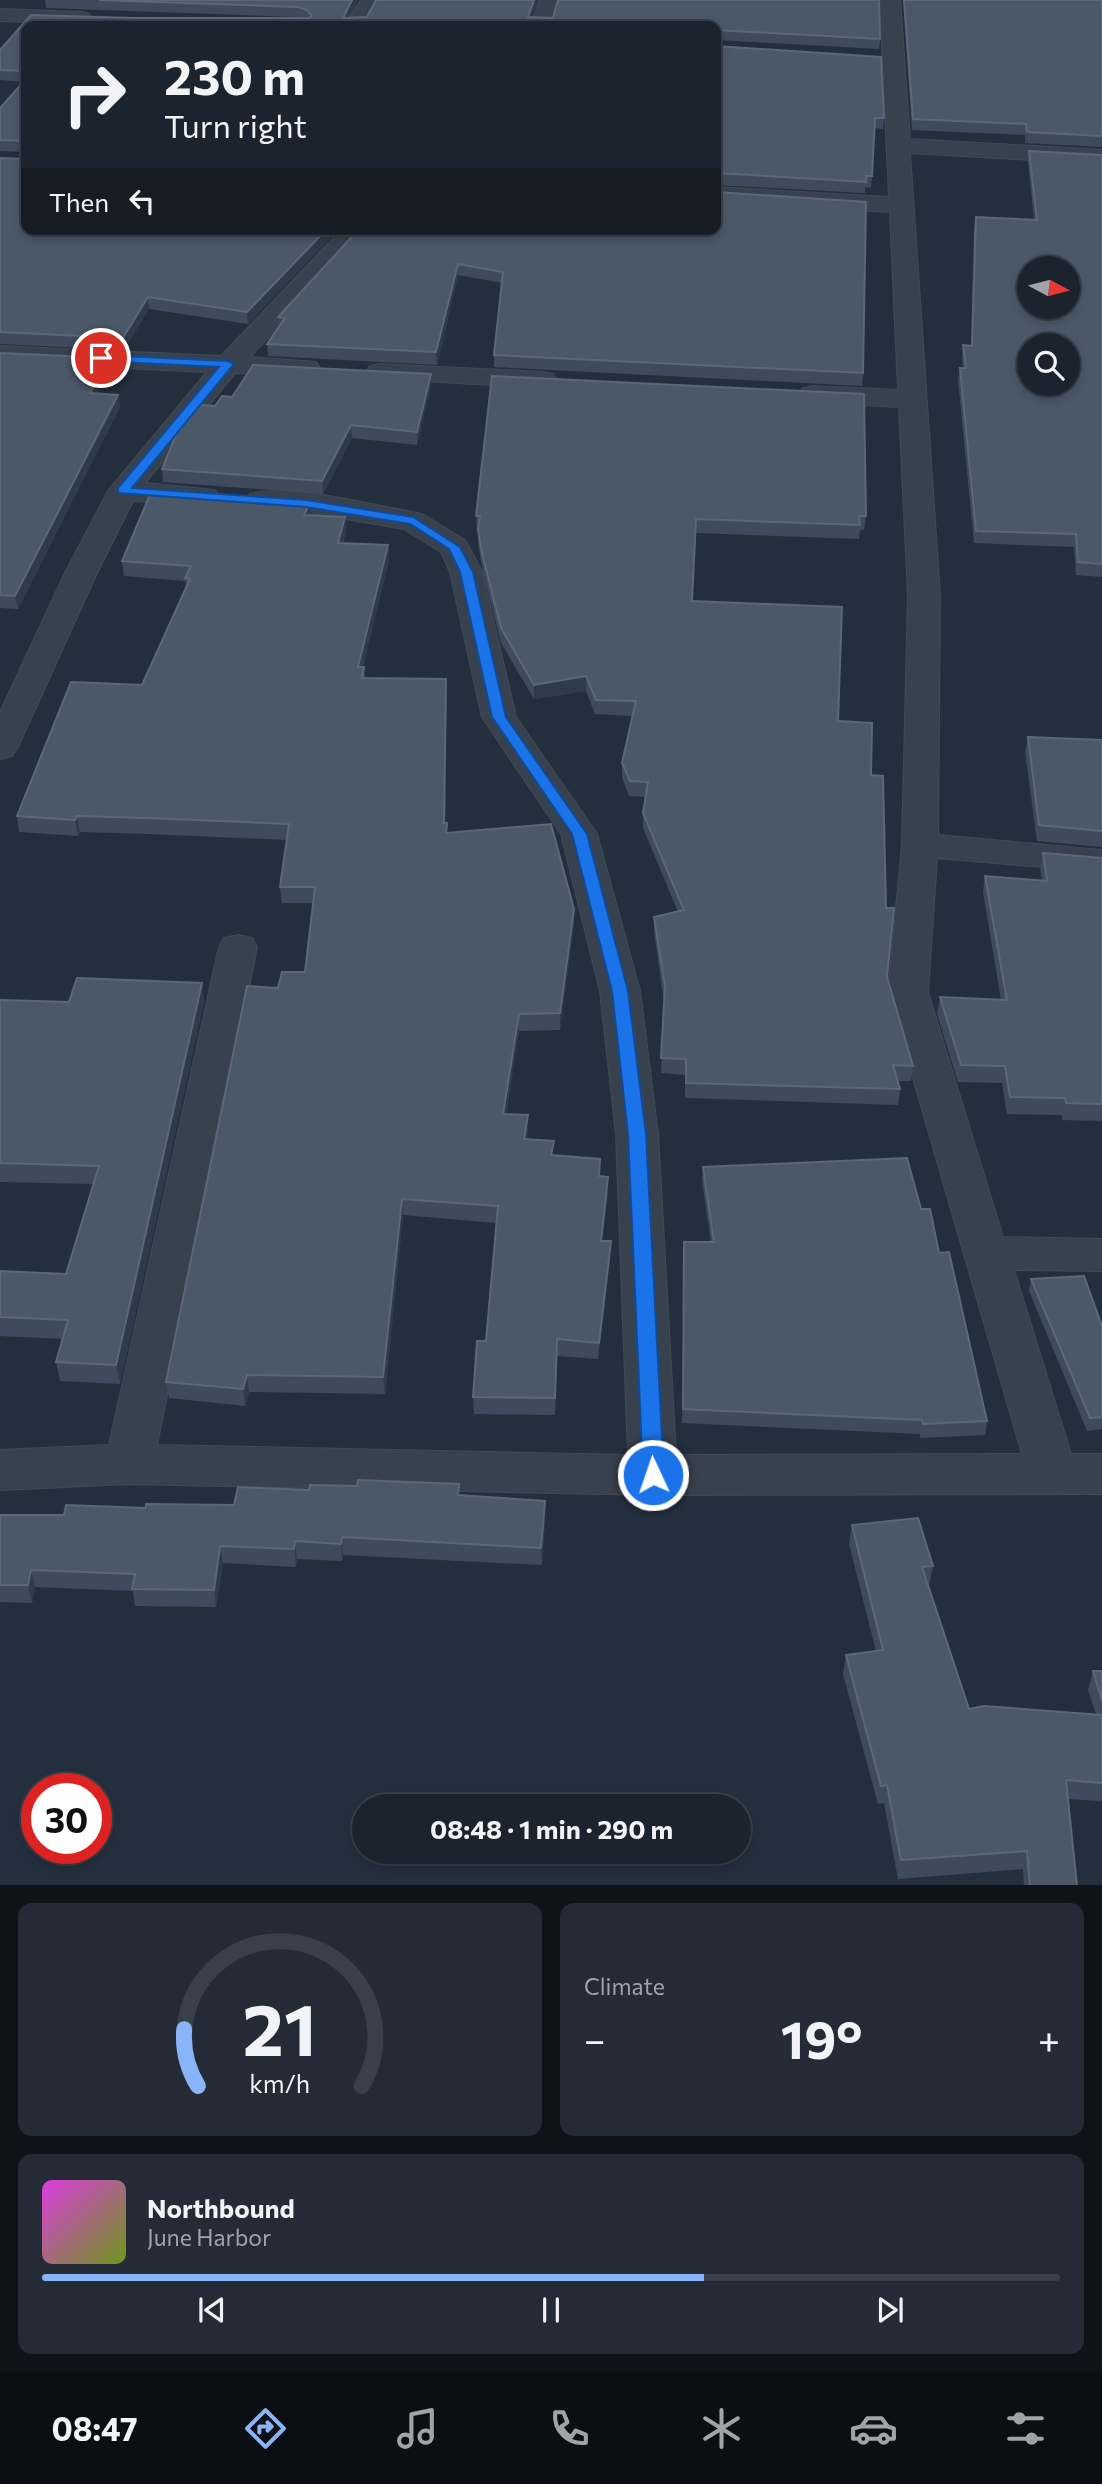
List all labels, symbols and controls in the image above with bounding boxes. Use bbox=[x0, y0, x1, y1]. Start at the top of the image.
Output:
text: 230 m bbox=[164, 45, 305, 105]
icon: right bbox=[49, 49, 140, 140]
text: Turn right bbox=[164, 105, 307, 145]
icon: left bbox=[123, 182, 161, 220]
text: Then bbox=[49, 186, 109, 217]
north arrow bbox=[1017, 256, 1080, 318]
map controls bbox=[1017, 256, 1080, 396]
pin bbox=[71, 328, 131, 388]
button: search bbox=[1017, 333, 1080, 396]
icon: arrive bbox=[82, 339, 120, 377]
position arrow bbox=[616, 1438, 690, 1512]
speed limit sign: 30 bbox=[21, 1773, 112, 1864]
text: 08:48 · 1 min · 290 m bbox=[430, 1813, 673, 1844]
text: Climate bbox=[584, 1972, 665, 2000]
text: 21 bbox=[243, 1982, 317, 2071]
text: 19° bbox=[781, 2006, 862, 2070]
text: − bbox=[584, 2015, 606, 2062]
text: + bbox=[1038, 2015, 1060, 2062]
text: km/h bbox=[250, 2067, 310, 2097]
text: Northbound bbox=[147, 2192, 295, 2223]
text: June Harbor bbox=[147, 2223, 271, 2251]
icon: previous bbox=[193, 2291, 231, 2329]
icon: pause bbox=[532, 2291, 570, 2329]
icon: next bbox=[871, 2291, 909, 2329]
icon: directions bbox=[241, 2404, 290, 2453]
icon: music bbox=[393, 2404, 442, 2453]
icon: phone bbox=[545, 2404, 594, 2453]
icon: climate bbox=[697, 2404, 746, 2453]
icon: car bbox=[849, 2404, 898, 2453]
icon: filters bbox=[1001, 2404, 1050, 2453]
text: 08:47 bbox=[52, 2408, 138, 2448]

